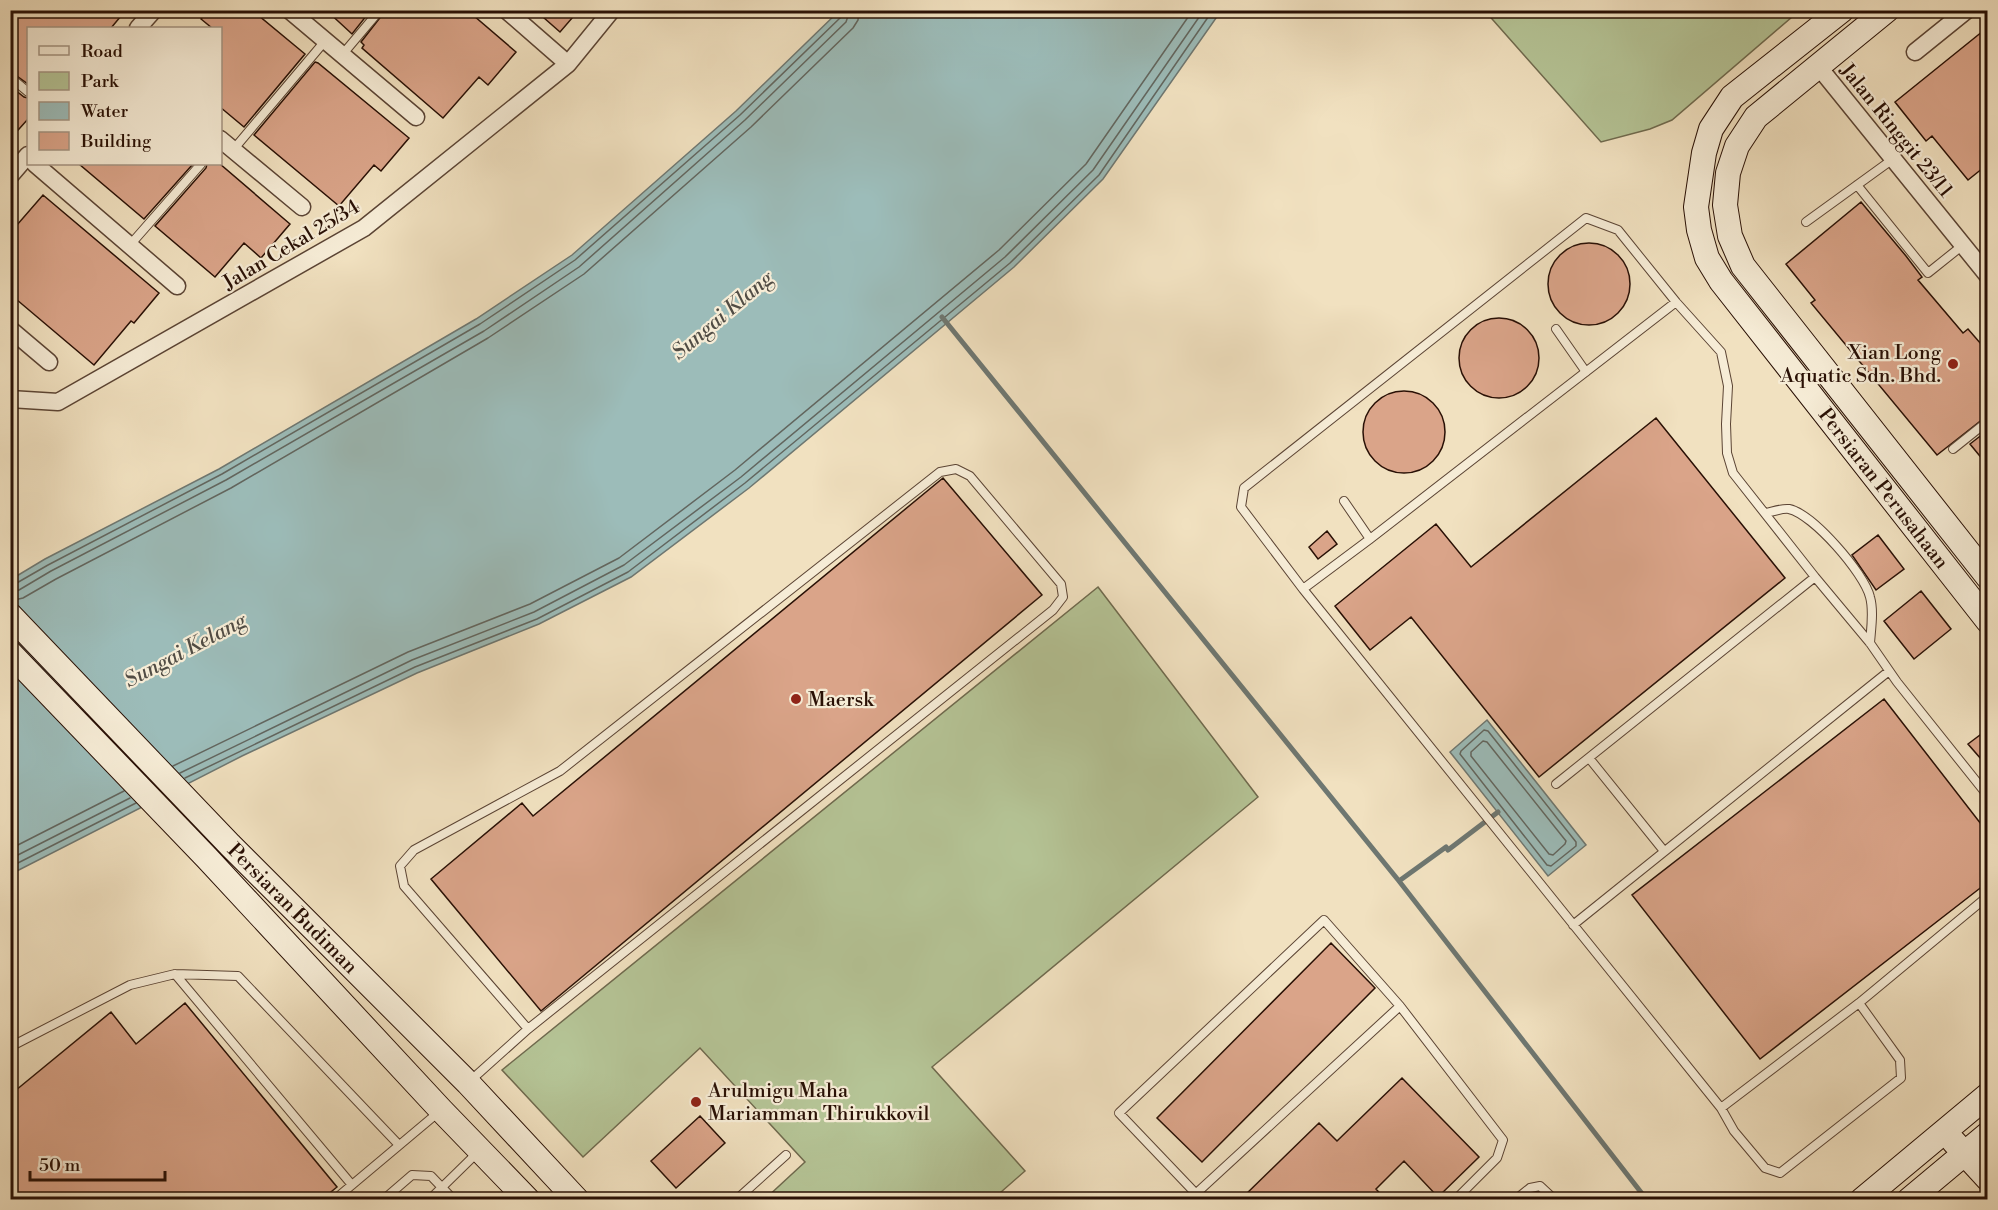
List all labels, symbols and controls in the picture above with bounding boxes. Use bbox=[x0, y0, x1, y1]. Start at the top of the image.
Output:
legend bbox=[27, 27, 222, 165]
text: Road bbox=[81, 40, 124, 63]
street label: Jalan Ringgit 23/11 bbox=[1833, 58, 1958, 203]
text: Park bbox=[81, 70, 120, 93]
text: Water bbox=[80, 100, 129, 123]
text: Building bbox=[80, 130, 152, 153]
street label: Jalan Cekal 25/34 bbox=[218, 195, 365, 296]
water label: Sungai Klang bbox=[666, 265, 780, 366]
place label: Xian Long Aquatic Sdn. Bhd. bbox=[1780, 341, 1942, 389]
marker: Xian Long Aquatic Sdn. Bhd. bbox=[1946, 357, 1960, 371]
street label: Persiaran Perusahaan bbox=[1812, 403, 1953, 574]
water label: Sungai Kelang bbox=[120, 607, 252, 694]
place label: Maersk bbox=[808, 688, 875, 713]
marker: Maersk bbox=[789, 692, 803, 706]
street label: Persiaran Budiman bbox=[221, 839, 362, 980]
place label: Arulmigu Maha Mariamman Thirukkovil bbox=[707, 1079, 930, 1127]
marker: Arulmigu Maha Mariamman Thirukkovil bbox=[689, 1095, 703, 1109]
scale bar bbox=[30, 1144, 165, 1182]
text: 50 m bbox=[39, 1154, 81, 1177]

